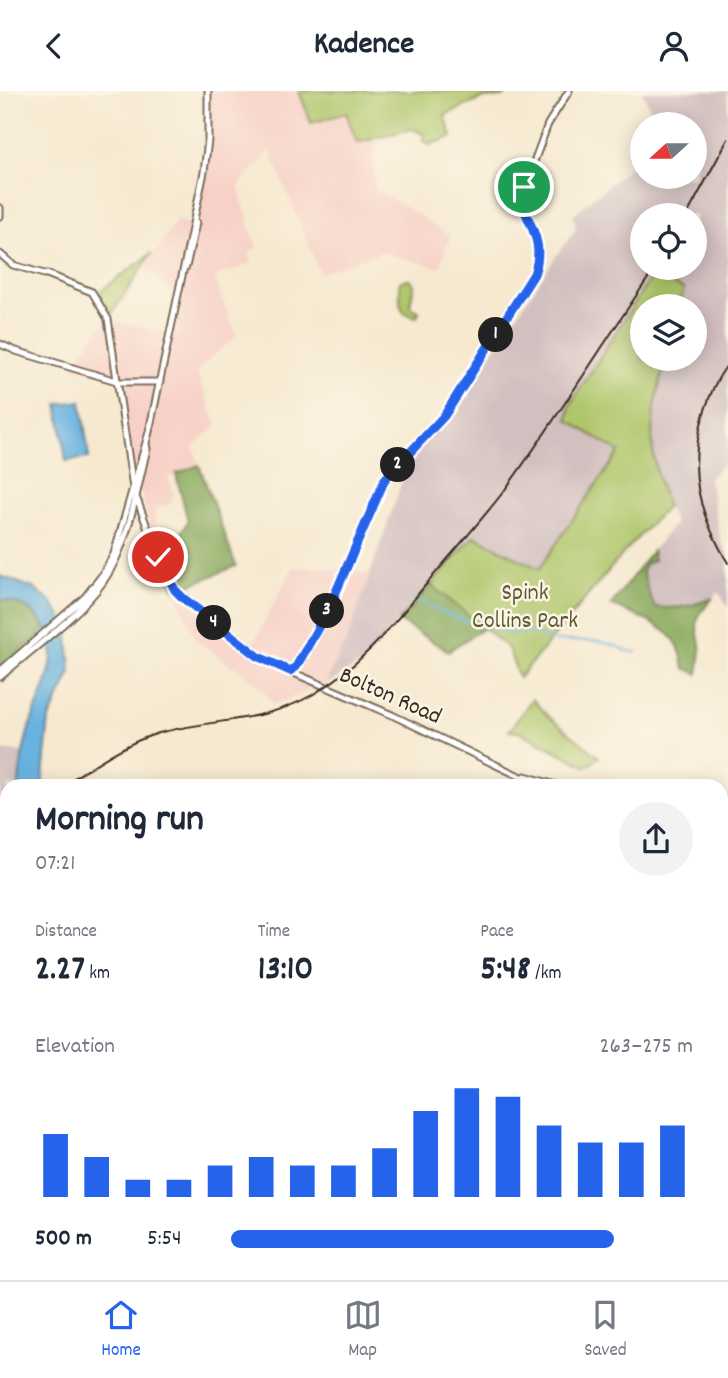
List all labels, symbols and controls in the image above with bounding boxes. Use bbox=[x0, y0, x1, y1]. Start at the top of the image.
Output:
text: Kadence bbox=[314, 23, 414, 69]
icon: back bbox=[35, 27, 73, 65]
icon: person bbox=[655, 27, 693, 65]
north arrow bbox=[630, 112, 707, 189]
map controls bbox=[630, 112, 707, 371]
pin bbox=[494, 157, 554, 217]
icon: arrive bbox=[505, 168, 543, 206]
button: locate bbox=[630, 203, 707, 280]
button: layers bbox=[630, 294, 707, 371]
pin: 1 bbox=[478, 317, 514, 353]
text: 1 bbox=[493, 321, 498, 348]
pin: 2 bbox=[380, 447, 416, 483]
text: 2 bbox=[393, 451, 402, 478]
pin bbox=[128, 527, 188, 587]
icon: check bbox=[139, 538, 177, 576]
park label: Spink Collins Park bbox=[472, 577, 578, 639]
pin: 3 bbox=[310, 594, 344, 629]
text: 3 bbox=[322, 597, 331, 624]
pin: 4 bbox=[196, 605, 232, 641]
text: 4 bbox=[210, 609, 217, 636]
street label: Bolton Road bbox=[333, 659, 447, 735]
text: Morning run bbox=[35, 794, 204, 849]
button: share bbox=[619, 802, 693, 876]
text: 07:21 bbox=[35, 848, 75, 881]
text: Distance bbox=[35, 919, 97, 946]
text: Time bbox=[258, 919, 290, 946]
text: Pace bbox=[480, 919, 514, 946]
text: 2.27 bbox=[35, 946, 85, 996]
text: 13:10 bbox=[258, 946, 313, 996]
text: 5:48 bbox=[480, 946, 531, 996]
text: km bbox=[85, 961, 110, 988]
text: /km bbox=[531, 961, 562, 988]
text: Elevation bbox=[35, 1031, 115, 1064]
text: 263–275 m bbox=[599, 1031, 693, 1064]
text: 500 m bbox=[35, 1223, 92, 1256]
text: 5:54 bbox=[147, 1223, 182, 1256]
tab: Home bbox=[101, 1296, 141, 1365]
tab: Map bbox=[344, 1296, 382, 1365]
tab: Saved bbox=[584, 1296, 627, 1365]

